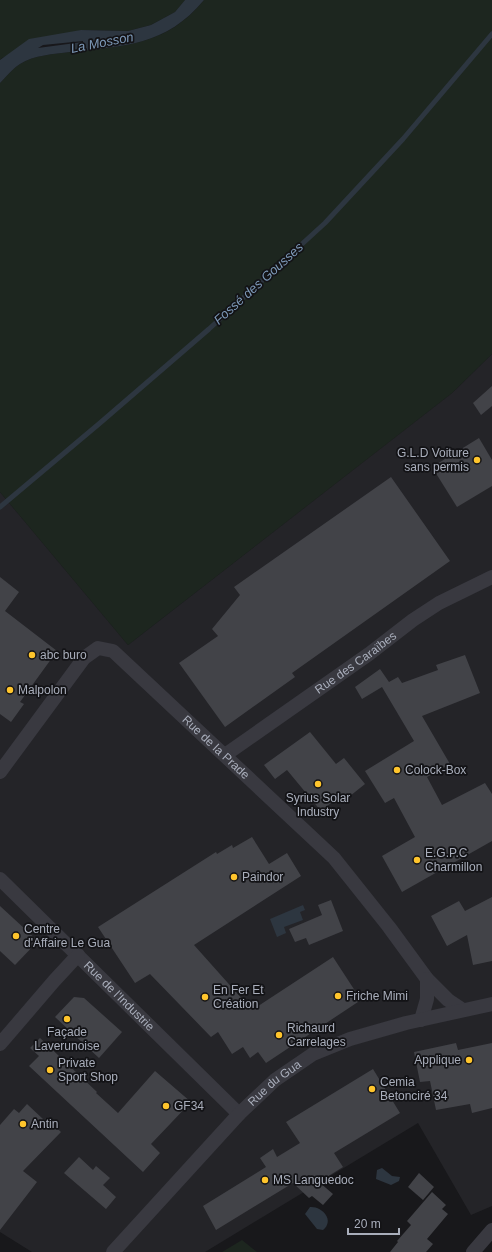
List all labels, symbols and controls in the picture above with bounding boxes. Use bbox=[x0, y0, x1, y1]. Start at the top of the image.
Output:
water label: La Mosson bbox=[69, 29, 135, 56]
water label: Fossé des Gousses bbox=[211, 239, 306, 327]
place label: G.L.D Voiture sans permis bbox=[397, 446, 469, 474]
marker: G.L.D Voiture sans permis bbox=[472, 455, 482, 465]
street label: Rue des Caraïbes bbox=[312, 629, 399, 697]
place label: abc buro bbox=[40, 648, 87, 662]
marker: abc buro bbox=[27, 650, 37, 660]
place label: Malpolon bbox=[18, 683, 67, 697]
marker: Malpolon bbox=[5, 685, 15, 695]
street label: Rue de la Prade bbox=[179, 713, 253, 782]
place label: Colock-Box bbox=[405, 763, 466, 777]
marker: Colock-Box bbox=[392, 765, 402, 775]
marker: Syrius Solar Industry bbox=[313, 779, 323, 789]
place label: Syrius Solar Industry bbox=[286, 791, 350, 819]
place label: E.G.P.C Charmillon bbox=[425, 846, 482, 874]
marker: E.G.P.C Charmillon bbox=[412, 855, 422, 865]
place label: Paindor bbox=[242, 870, 283, 884]
marker: Paindor bbox=[229, 872, 239, 882]
place label: Centre d'Affaire Le Gua bbox=[24, 922, 110, 950]
marker: Centre d'Affaire Le Gua bbox=[11, 931, 21, 941]
street label: Rue de l'Industrie bbox=[81, 958, 157, 1034]
place label: En Fer Et Création bbox=[213, 983, 264, 1011]
place label: Friche Mimi bbox=[346, 989, 408, 1003]
marker: Friche Mimi bbox=[333, 991, 343, 1001]
marker: En Fer Et Création bbox=[200, 992, 210, 1002]
marker: Façade Laverunoise bbox=[62, 1014, 72, 1024]
place label: Richaurd Carrelages bbox=[287, 1021, 346, 1049]
place label: Façade Laverunoise bbox=[34, 1025, 100, 1053]
marker: Richaurd Carrelages bbox=[274, 1030, 284, 1040]
place label: Applique bbox=[414, 1053, 461, 1067]
marker: Applique bbox=[464, 1055, 474, 1065]
place label: Private Sport Shop bbox=[58, 1056, 118, 1084]
street label: Rue du Gua bbox=[245, 1057, 304, 1109]
marker: Private Sport Shop bbox=[45, 1065, 55, 1075]
place label: Cemia Betonciré 34 bbox=[380, 1075, 448, 1103]
marker: Cemia Betonciré 34 bbox=[367, 1084, 377, 1094]
place label: GF34 bbox=[174, 1099, 204, 1113]
marker: GF34 bbox=[161, 1101, 171, 1111]
place label: Antin bbox=[31, 1117, 58, 1131]
marker: Antin bbox=[18, 1119, 28, 1129]
place label: MS Languedoc bbox=[273, 1173, 354, 1187]
marker: MS Languedoc bbox=[260, 1175, 270, 1185]
scale bar bbox=[348, 1210, 399, 1236]
text: 20 m bbox=[354, 1217, 381, 1231]

